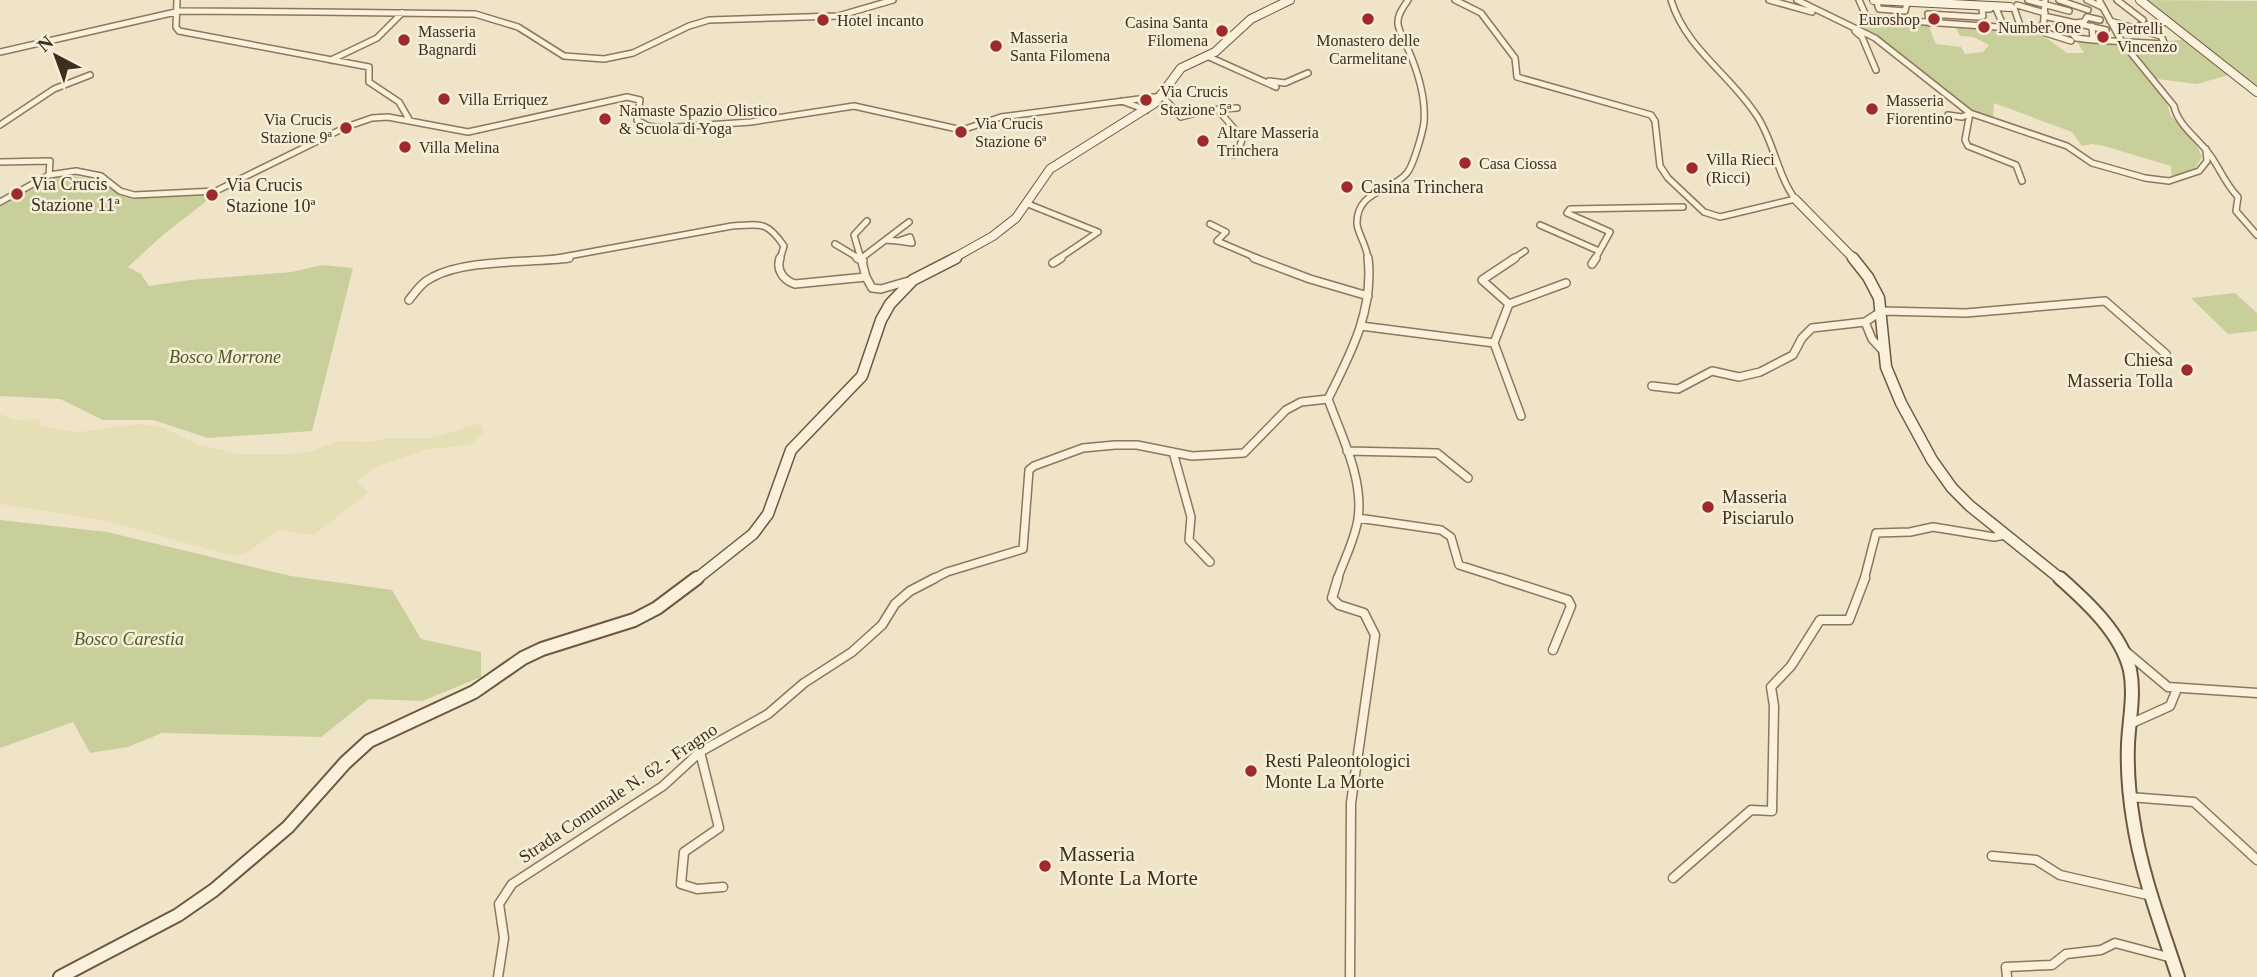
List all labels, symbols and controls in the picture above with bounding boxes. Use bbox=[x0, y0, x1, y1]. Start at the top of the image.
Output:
marker: Monastero delle Carmelitane bbox=[1360, 11, 1376, 27]
place label: Euroshop bbox=[1859, 11, 1920, 29]
marker: Euroshop bbox=[1926, 11, 1942, 27]
marker: Hotel incanto bbox=[815, 12, 831, 28]
place label: Hotel incanto bbox=[837, 12, 924, 29]
place label: Casina Santa Filomena bbox=[1125, 14, 1208, 49]
marker: Number One bbox=[1976, 19, 1992, 35]
place label: Number One bbox=[1998, 19, 2081, 36]
place label: Petrelli Vincenzo bbox=[2117, 20, 2177, 55]
north arrow bbox=[21, 21, 91, 91]
place label: Masseria Bagnardi bbox=[418, 23, 477, 59]
marker: Casina Santa Filomena bbox=[1214, 23, 1230, 39]
place label: Masseria Santa Filomena bbox=[1010, 29, 1110, 64]
marker: Petrelli Vincenzo bbox=[2095, 29, 2111, 45]
text: N bbox=[33, 31, 57, 56]
marker: Masseria Bagnardi bbox=[396, 32, 412, 48]
place label: Monastero delle Carmelitane bbox=[1316, 32, 1420, 67]
marker: Masseria Santa Filomena bbox=[988, 38, 1004, 54]
place label: Via Crucis Stazione 5ª bbox=[1160, 83, 1232, 118]
marker: Villa Erriquez bbox=[436, 91, 452, 107]
place label: Villa Erriquez bbox=[458, 91, 548, 109]
marker: Via Crucis Stazione 5ª bbox=[1138, 92, 1154, 108]
place label: Masseria Fiorentino bbox=[1886, 92, 1953, 127]
marker: Masseria Fiorentino bbox=[1864, 101, 1880, 117]
place label: Namaste Spazio Olistico & Scuola di Yoga bbox=[619, 102, 777, 138]
place label: Via Crucis Stazione 9ª bbox=[260, 111, 333, 146]
marker: Namaste Spazio Olistico & Scuola di Yoga bbox=[597, 111, 613, 127]
place label: Via Crucis Stazione 6ª bbox=[975, 115, 1047, 150]
marker: Via Crucis Stazione 9ª bbox=[338, 120, 354, 136]
marker: Via Crucis Stazione 6ª bbox=[953, 124, 969, 140]
place label: Altare Masseria Trinchera bbox=[1217, 124, 1319, 159]
marker: Altare Masseria Trinchera bbox=[1195, 133, 1211, 149]
marker: Villa Melina bbox=[397, 139, 413, 155]
place label: Villa Melina bbox=[419, 139, 499, 156]
place label: Villa Rieci (Ricci) bbox=[1706, 151, 1775, 187]
marker: Casa Ciossa bbox=[1457, 155, 1473, 171]
place label: Casa Ciossa bbox=[1479, 155, 1557, 172]
marker: Villa Rieci (Ricci) bbox=[1684, 160, 1700, 176]
place label: Via Crucis Stazione 11ª bbox=[31, 174, 120, 215]
place label: Via Crucis Stazione 10ª bbox=[226, 175, 315, 216]
place label: Casina Trinchera bbox=[1361, 177, 1483, 197]
marker: Casina Trinchera bbox=[1339, 179, 1355, 195]
marker: Via Crucis Stazione 11ª bbox=[9, 186, 25, 202]
marker: Via Crucis Stazione 10ª bbox=[204, 187, 220, 203]
park label: Bosco Morrone bbox=[169, 347, 281, 367]
place label: Chiesa Masseria Tolla bbox=[2067, 350, 2173, 391]
marker: Chiesa Masseria Tolla bbox=[2179, 362, 2195, 378]
place label: Masseria Pisciarulo bbox=[1722, 487, 1794, 528]
marker: Masseria Pisciarulo bbox=[1700, 499, 1716, 515]
park label: Bosco Carestia bbox=[74, 629, 184, 649]
street label: Strada Comunale N. 62 - Fragno bbox=[515, 719, 721, 867]
place label: Resti Paleontologici Monte La Morte bbox=[1265, 751, 1411, 792]
marker: Resti Paleontologici Monte La Morte bbox=[1243, 763, 1259, 779]
place label: Masseria Monte La Morte bbox=[1059, 842, 1198, 890]
marker: Masseria Monte La Morte bbox=[1037, 858, 1053, 874]

